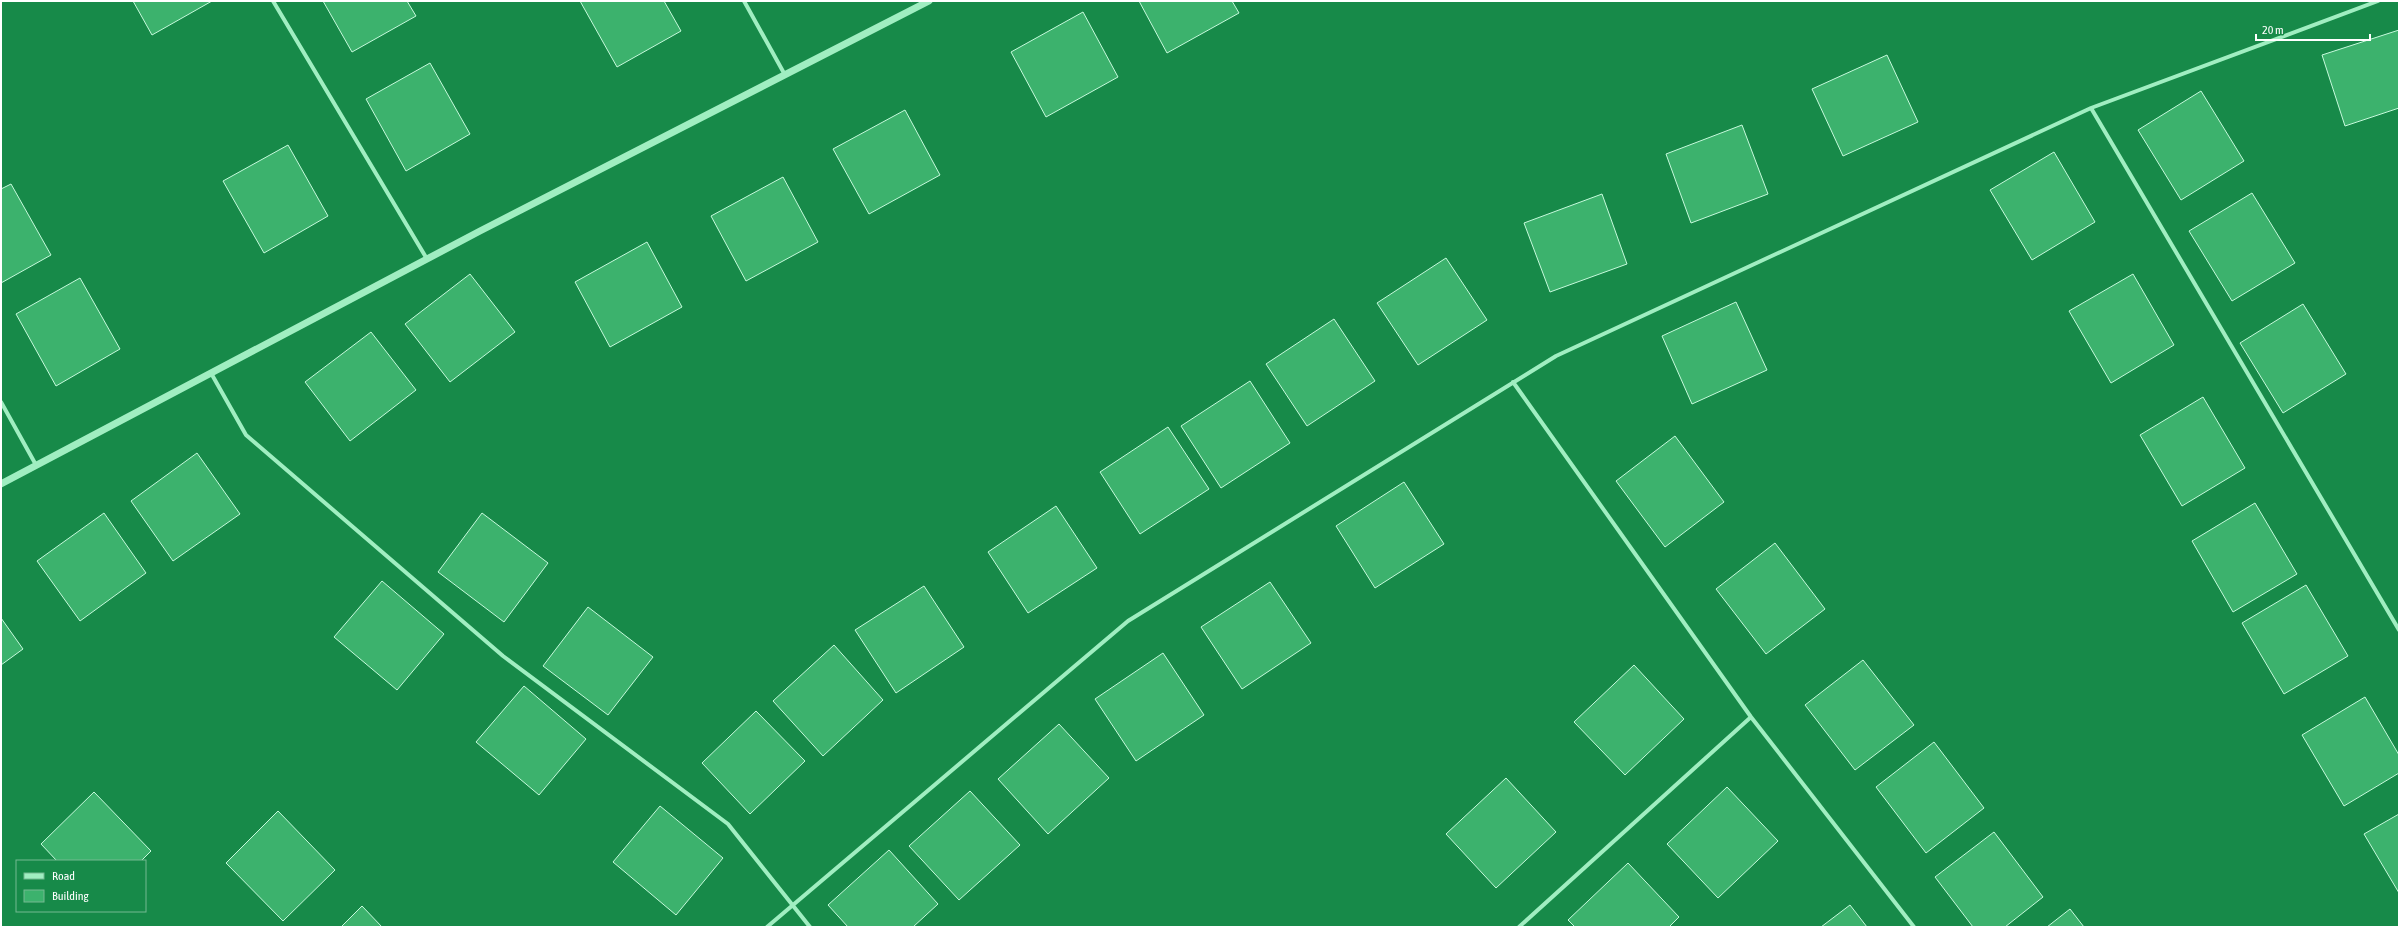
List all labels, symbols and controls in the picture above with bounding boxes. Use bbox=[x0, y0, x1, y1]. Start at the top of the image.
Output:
scale bar bbox=[2256, 16, 2370, 42]
text: 20 m bbox=[2262, 23, 2284, 37]
legend bbox=[16, 860, 146, 912]
text: Road bbox=[52, 869, 75, 883]
text: Building bbox=[52, 889, 90, 903]

